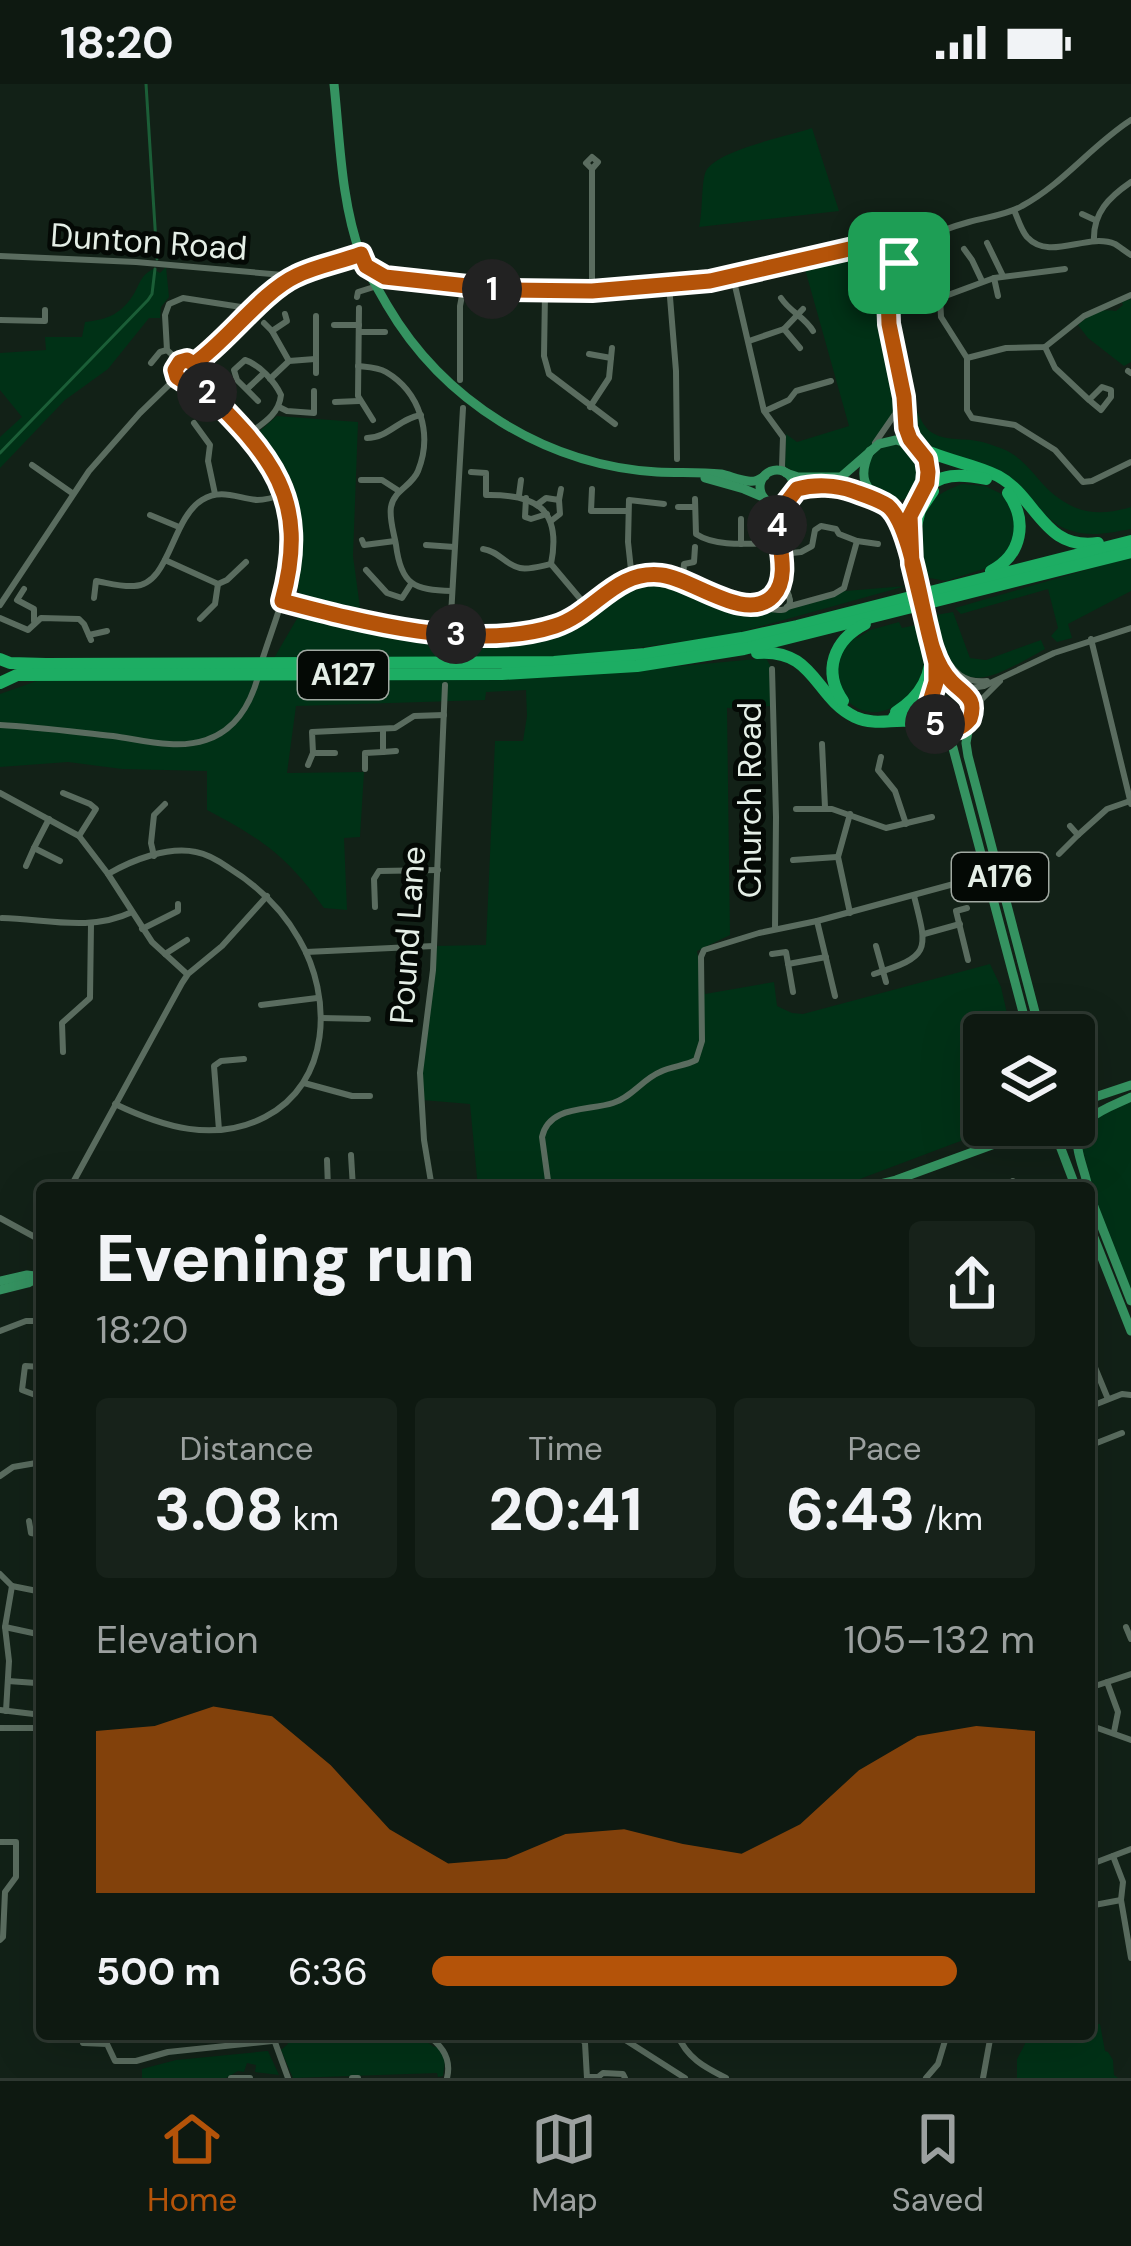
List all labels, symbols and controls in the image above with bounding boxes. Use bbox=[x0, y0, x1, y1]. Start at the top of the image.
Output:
text: 18:20 bbox=[60, 13, 174, 72]
pin bbox=[848, 212, 950, 314]
street label: Dunton Road bbox=[49, 213, 249, 270]
icon: arrive bbox=[866, 230, 932, 296]
pin: 1 bbox=[462, 259, 522, 319]
text: 1 bbox=[486, 267, 498, 310]
pin: 2 bbox=[177, 362, 237, 422]
text: 2 bbox=[197, 370, 217, 413]
pin: 4 bbox=[747, 495, 807, 555]
text: 4 bbox=[766, 503, 788, 546]
pin: 3 bbox=[426, 604, 486, 664]
text: 3 bbox=[446, 612, 466, 655]
road number: A127 bbox=[298, 651, 388, 699]
pin: 5 bbox=[905, 694, 965, 754]
street label: Church Road bbox=[728, 702, 771, 898]
text: 5 bbox=[925, 702, 945, 745]
street label: Pound Lane bbox=[380, 845, 435, 1025]
road number: A176 bbox=[952, 853, 1048, 901]
map controls bbox=[963, 1014, 1095, 1146]
button: layers bbox=[963, 1014, 1095, 1146]
text: Evening run bbox=[96, 1216, 475, 1301]
button: share bbox=[909, 1221, 1035, 1347]
text: 18:20 bbox=[96, 1304, 189, 1355]
text: Distance bbox=[180, 1427, 313, 1470]
text: Time bbox=[528, 1427, 603, 1470]
text: Pace bbox=[848, 1427, 921, 1470]
text: 3.08 bbox=[154, 1470, 284, 1549]
text: 20:41 bbox=[489, 1470, 642, 1549]
text: 6:43 bbox=[786, 1470, 915, 1549]
text: km bbox=[284, 1497, 339, 1540]
text: /km bbox=[915, 1497, 983, 1540]
text: Elevation bbox=[96, 1614, 259, 1665]
text: 105–132 m bbox=[843, 1614, 1035, 1665]
text: 500 m bbox=[96, 1946, 221, 1997]
text: 6:36 bbox=[288, 1946, 368, 1997]
tab: Home bbox=[147, 2106, 237, 2221]
tab: Map bbox=[531, 2106, 598, 2221]
tab: Saved bbox=[892, 2106, 984, 2221]

